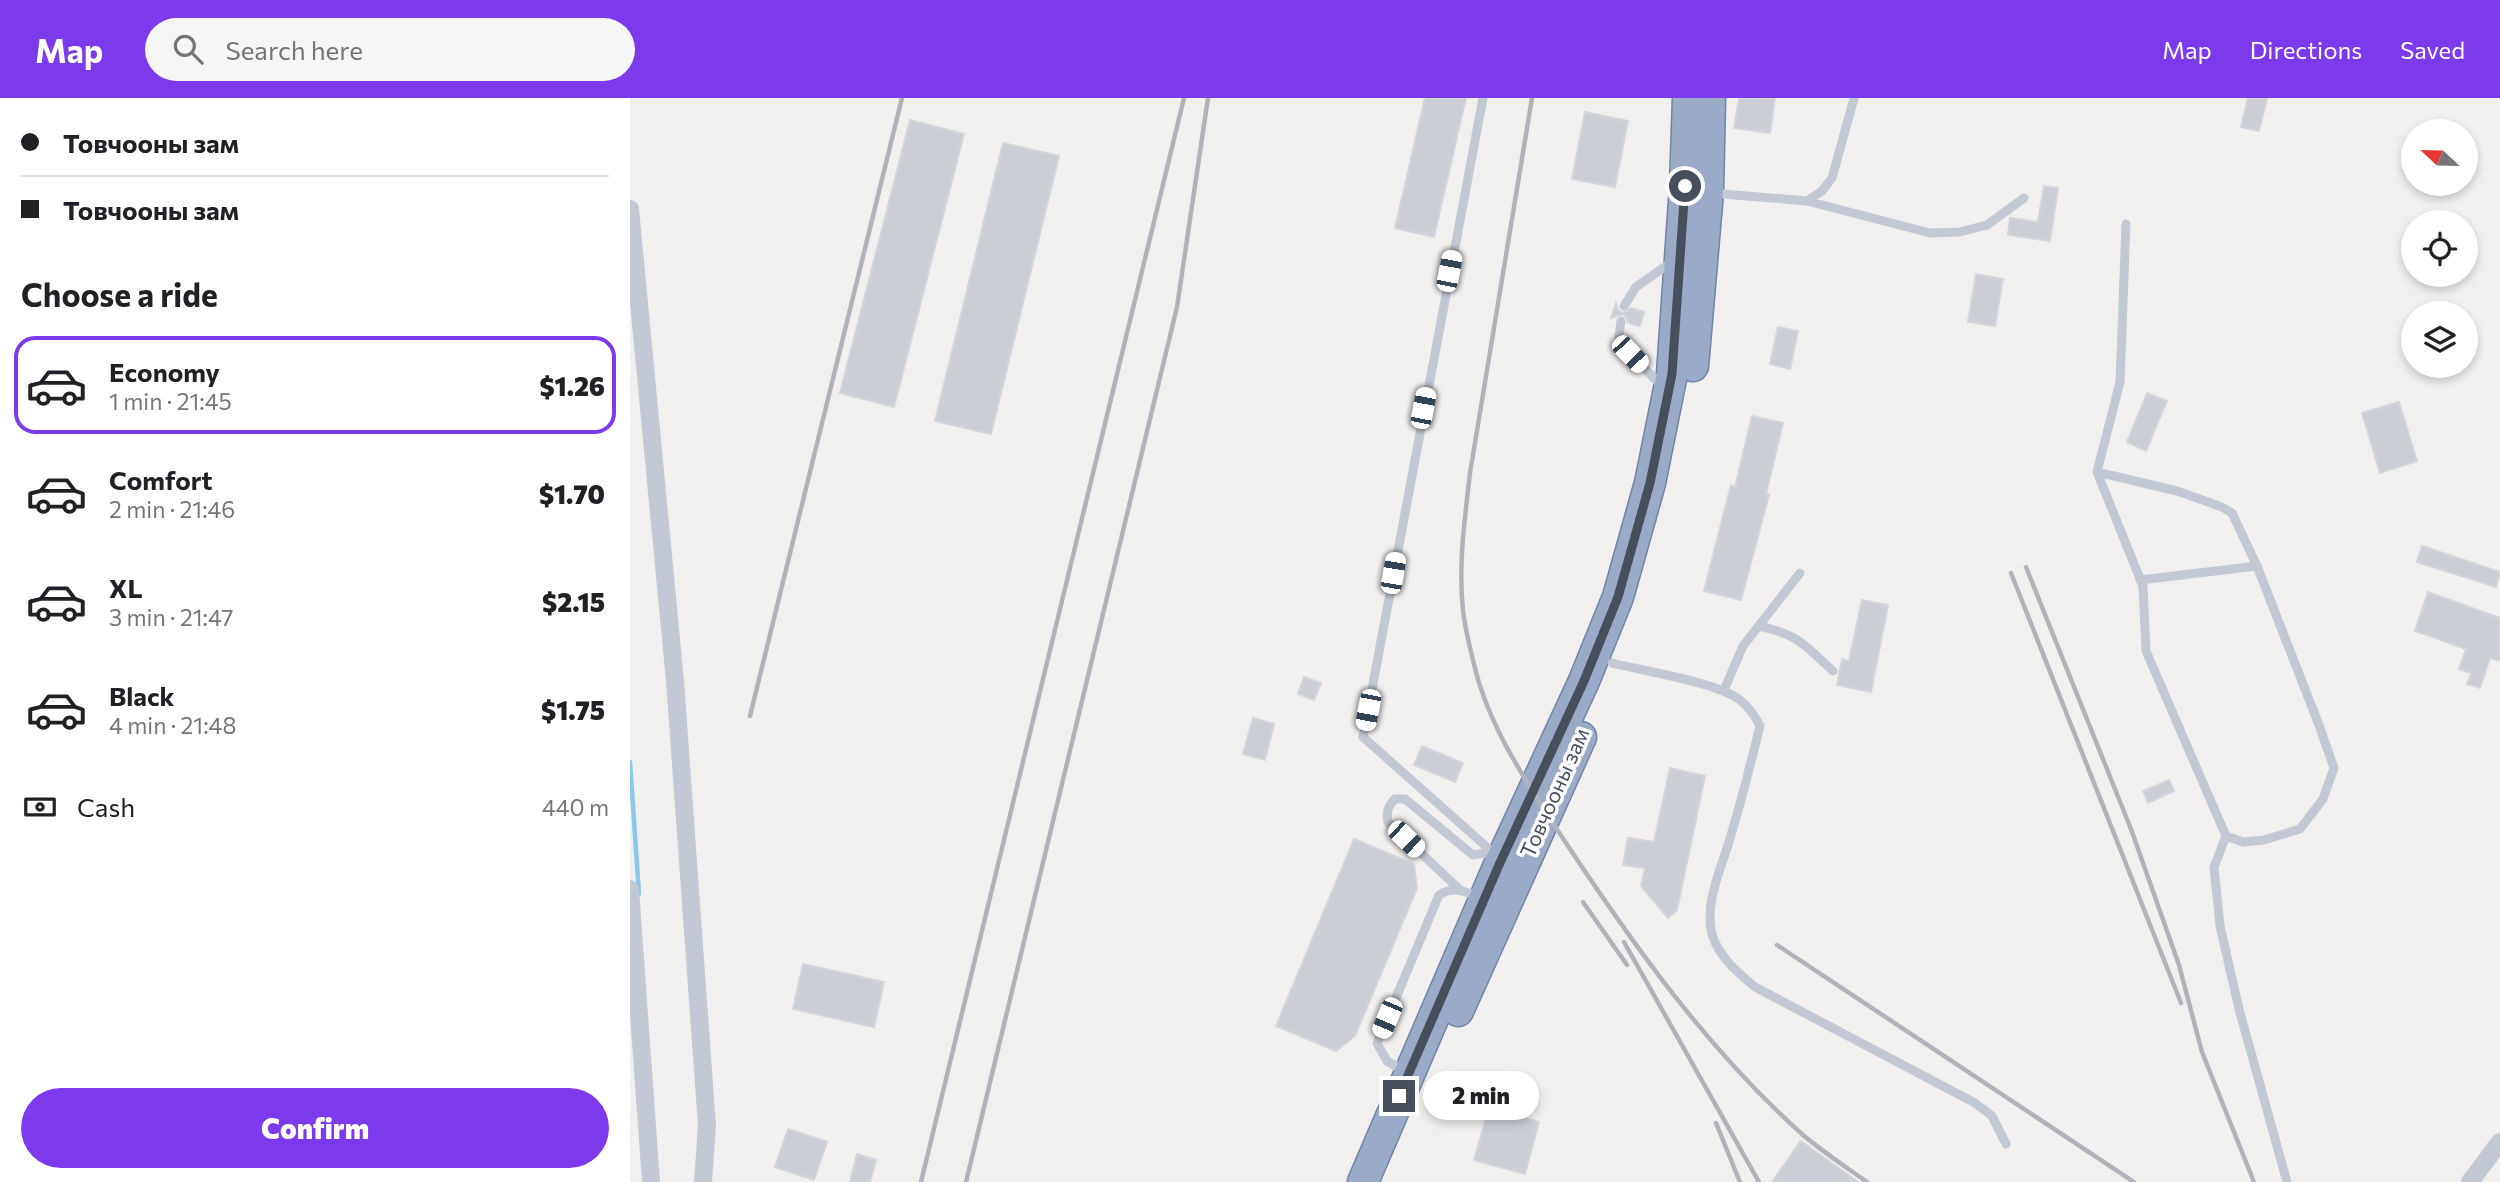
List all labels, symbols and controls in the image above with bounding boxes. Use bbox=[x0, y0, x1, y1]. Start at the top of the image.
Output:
search box bbox=[145, 18, 635, 81]
text: Map bbox=[35, 29, 103, 70]
icon: search bbox=[169, 30, 207, 68]
text: Search here bbox=[225, 34, 363, 65]
text: Map bbox=[2162, 35, 2212, 64]
text: Directions bbox=[2250, 35, 2362, 64]
text: Saved bbox=[2400, 35, 2465, 64]
north arrow bbox=[2401, 119, 2478, 196]
map controls bbox=[2401, 119, 2478, 378]
text: Товчооны зам bbox=[63, 127, 239, 158]
route start bbox=[1669, 170, 1701, 202]
text: Товчооны зам bbox=[63, 194, 239, 225]
button: locate bbox=[2401, 210, 2478, 287]
car bbox=[1435, 248, 1464, 294]
text: Choose a ride bbox=[21, 274, 218, 314]
button: layers bbox=[2401, 301, 2478, 378]
car bbox=[1608, 332, 1653, 376]
icon: car bbox=[25, 354, 88, 417]
text: Economy bbox=[109, 356, 220, 387]
text: $1.26 bbox=[539, 370, 605, 401]
car bbox=[1409, 385, 1438, 431]
text: 1 min · 21:45 bbox=[109, 387, 232, 415]
icon: car bbox=[25, 462, 88, 525]
text: Comfort bbox=[109, 464, 212, 495]
text: $1.70 bbox=[539, 478, 605, 509]
text: 2 min · 21:46 bbox=[109, 495, 235, 523]
car bbox=[1380, 550, 1407, 596]
icon: car bbox=[25, 570, 88, 633]
text: XL bbox=[109, 572, 143, 603]
text: $2.15 bbox=[542, 586, 605, 617]
text: 3 min · 21:47 bbox=[109, 603, 233, 631]
icon: car bbox=[25, 678, 88, 741]
text: Black bbox=[109, 680, 175, 711]
car bbox=[1354, 687, 1383, 733]
text: $1.75 bbox=[541, 694, 605, 725]
text: 4 min · 21:48 bbox=[109, 711, 236, 739]
street label: Товчооны зам bbox=[1514, 724, 1593, 861]
icon: cash bbox=[21, 788, 59, 826]
text: Cash bbox=[77, 791, 135, 822]
text: 440 m bbox=[542, 793, 609, 821]
car bbox=[1384, 817, 1429, 861]
car bbox=[1370, 995, 1405, 1041]
callout: 2 min bbox=[1424, 1072, 1539, 1121]
route end bbox=[1383, 1080, 1415, 1112]
text: 2 min bbox=[1452, 1081, 1510, 1109]
button: Confirm bbox=[21, 1088, 609, 1168]

